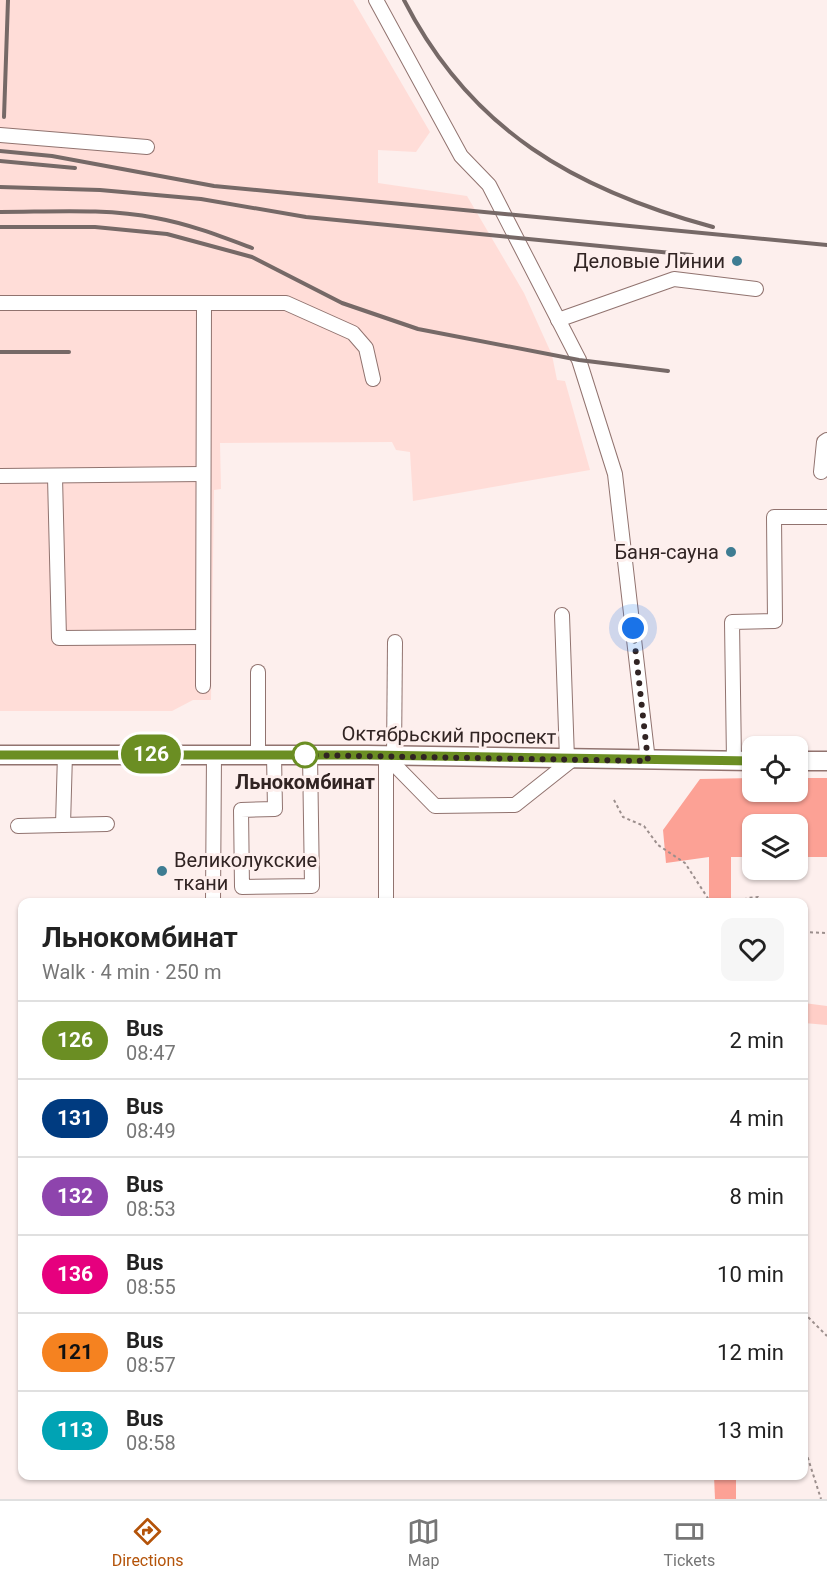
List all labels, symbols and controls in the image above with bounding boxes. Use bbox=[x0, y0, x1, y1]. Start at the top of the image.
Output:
place label: Деловые Линии bbox=[574, 249, 725, 273]
marker: Деловые Линии bbox=[730, 254, 744, 268]
place label: Баня-сауна bbox=[614, 540, 719, 564]
marker: Баня-сауна bbox=[724, 545, 738, 559]
your location bbox=[618, 613, 648, 643]
street label: Октябрьский проспект bbox=[341, 721, 557, 749]
line badge: 126 bbox=[116, 734, 186, 774]
map controls bbox=[742, 736, 808, 880]
button: locate bbox=[742, 736, 808, 802]
text: 126 bbox=[133, 742, 169, 766]
marker: Льнокомбинат bbox=[292, 742, 318, 768]
place label: Льнокомбинат bbox=[235, 770, 375, 794]
button: layers bbox=[742, 814, 808, 880]
place label: Великолукские ткани bbox=[174, 848, 317, 895]
marker: Великолукские ткани bbox=[155, 864, 169, 878]
button: heart bbox=[721, 918, 784, 981]
text: Льнокомбинат bbox=[42, 921, 238, 954]
text: Walk · 4 min · 250 m bbox=[42, 960, 221, 984]
text: Bus bbox=[126, 1016, 164, 1041]
text: 126 bbox=[57, 1028, 93, 1052]
text: 2 min bbox=[729, 1028, 784, 1053]
text: 08:47 bbox=[126, 1041, 176, 1065]
text: Bus bbox=[126, 1094, 164, 1119]
text: 131 bbox=[57, 1106, 93, 1130]
text: 4 min bbox=[729, 1106, 784, 1131]
text: 08:49 bbox=[126, 1119, 176, 1143]
text: Bus bbox=[126, 1172, 164, 1197]
text: 132 bbox=[57, 1184, 93, 1208]
text: 8 min bbox=[729, 1184, 784, 1209]
text: 08:53 bbox=[126, 1197, 176, 1221]
text: Bus bbox=[126, 1250, 164, 1275]
text: 136 bbox=[57, 1262, 93, 1286]
text: 10 min bbox=[717, 1262, 784, 1287]
text: 08:55 bbox=[126, 1275, 176, 1299]
text: Bus bbox=[126, 1328, 164, 1353]
text: 121 bbox=[57, 1340, 93, 1364]
text: 12 min bbox=[717, 1340, 784, 1365]
text: 08:57 bbox=[126, 1353, 176, 1377]
text: Bus bbox=[126, 1406, 164, 1431]
text: 113 bbox=[57, 1418, 93, 1442]
text: 13 min bbox=[717, 1418, 784, 1443]
text: 08:58 bbox=[126, 1431, 176, 1455]
tab: Directions bbox=[112, 1515, 184, 1570]
tab: Map bbox=[407, 1515, 440, 1570]
tab: Tickets bbox=[664, 1515, 715, 1570]

